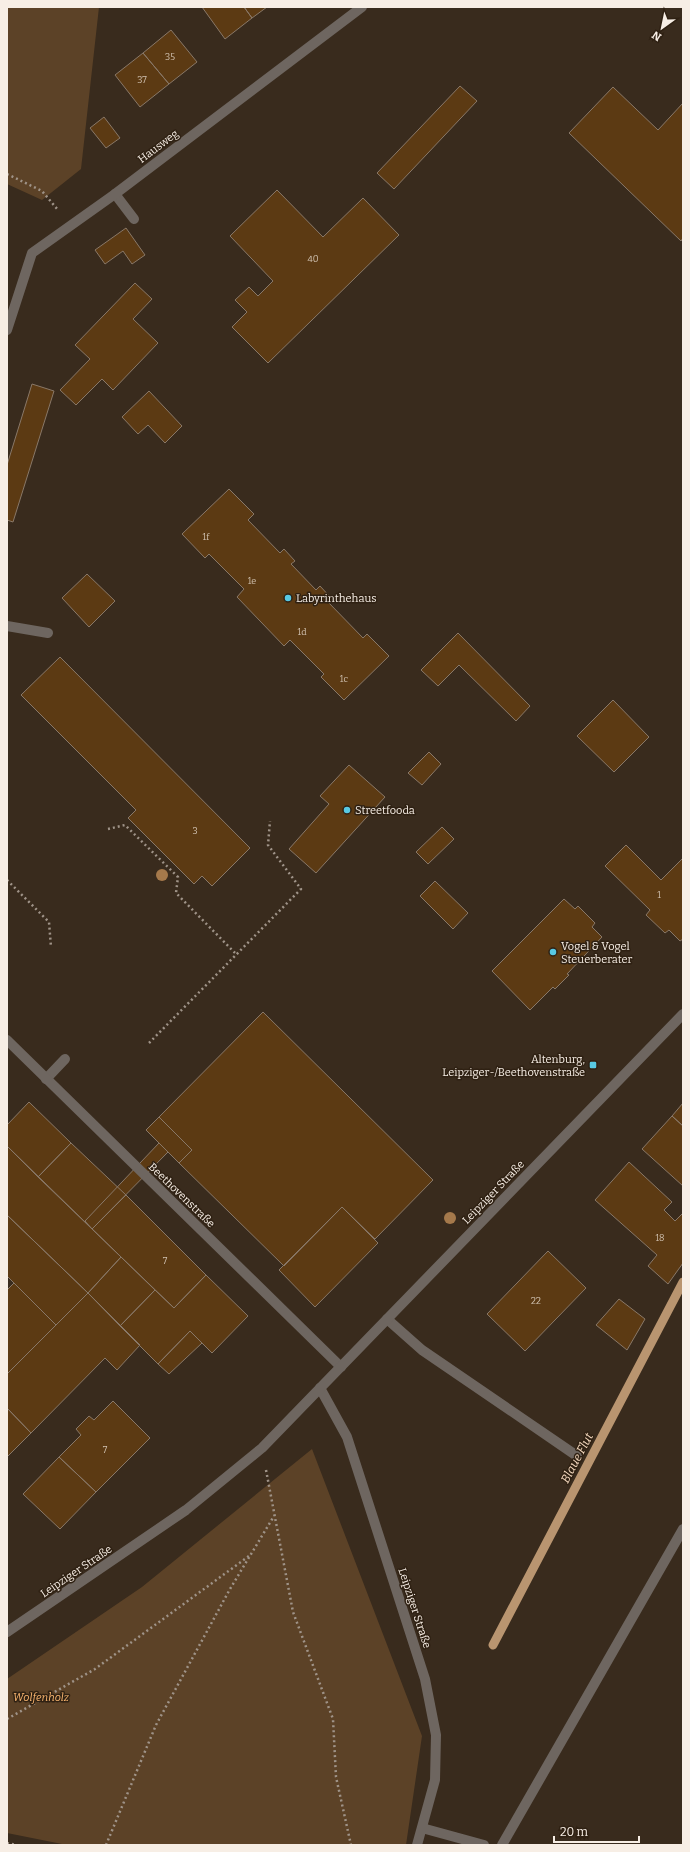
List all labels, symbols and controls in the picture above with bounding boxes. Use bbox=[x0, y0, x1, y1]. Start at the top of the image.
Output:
north arrow bbox=[642, 8, 682, 48]
text: N bbox=[649, 28, 664, 44]
house number: 35 bbox=[165, 52, 175, 62]
house number: 37 bbox=[137, 75, 147, 85]
street label: Hausweg bbox=[136, 127, 181, 166]
house number: 40 bbox=[307, 254, 319, 264]
house number: 1f bbox=[203, 532, 210, 542]
house number: 1e bbox=[248, 576, 256, 586]
place label: Labyrinthehaus bbox=[296, 592, 376, 605]
marker: Labyrinthehaus bbox=[283, 593, 293, 603]
house number: 1d bbox=[298, 627, 307, 637]
house number: 1c bbox=[340, 674, 349, 684]
place label: Streetfooda bbox=[355, 804, 415, 817]
marker: Streetfooda bbox=[342, 805, 352, 815]
house number: 3 bbox=[192, 826, 198, 836]
house number: 1 bbox=[657, 890, 661, 900]
place label: Vogel & Vogel Steuerberater bbox=[561, 940, 633, 966]
marker: Vogel & Vogel Steuerberater bbox=[548, 947, 558, 957]
place label: Altenburg, Leipziger-/Beethovenstraße bbox=[442, 1053, 585, 1079]
marker: Altenburg, Leipziger-/Beethovenstraße bbox=[588, 1060, 598, 1070]
street label: Leipziger Straße bbox=[460, 1158, 527, 1227]
street label: Beethovenstraße bbox=[146, 1160, 218, 1230]
house number: 18 bbox=[655, 1233, 665, 1243]
house number: 7 bbox=[163, 1256, 168, 1266]
house number: 22 bbox=[531, 1296, 541, 1306]
water label: Blaue Flut bbox=[558, 1430, 596, 1485]
house number: 7 bbox=[103, 1445, 108, 1455]
street label: Leipziger Straße bbox=[38, 1543, 115, 1600]
street label: Leipziger Straße bbox=[395, 1566, 434, 1650]
park label: Wolfenholz bbox=[13, 1691, 70, 1704]
scale bar bbox=[554, 1818, 639, 1844]
text: 20 m bbox=[560, 1825, 589, 1839]

